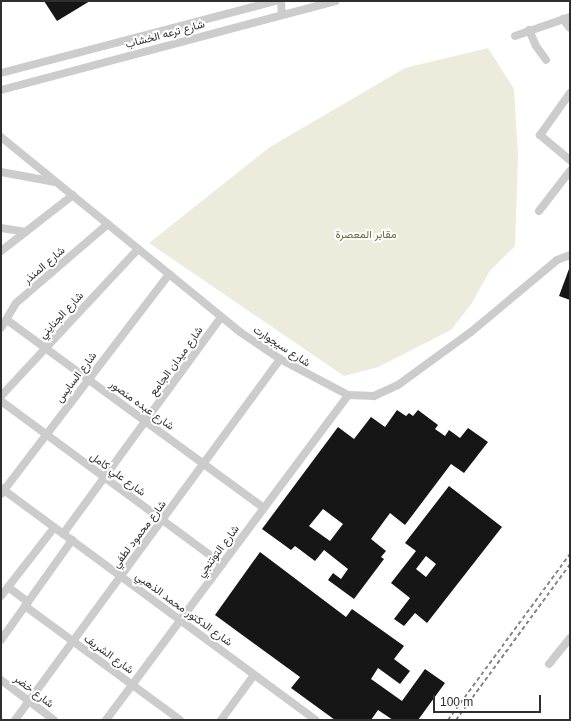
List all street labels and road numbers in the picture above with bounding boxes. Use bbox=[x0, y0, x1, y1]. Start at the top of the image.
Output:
street label: شارع ترعه الخشاب bbox=[124, 17, 206, 51]
street label: شارع المنذر bbox=[21, 243, 67, 287]
street label: شارع الجنايني bbox=[36, 289, 86, 341]
street label: شارع سيجوارت bbox=[251, 323, 313, 369]
street label: شارع ميدان الجامع bbox=[146, 324, 206, 398]
street label: شارع السايس bbox=[53, 349, 99, 405]
street label: شارع عبده منصور bbox=[107, 377, 177, 433]
street label: شارع علي كامل bbox=[88, 449, 148, 499]
street label: شارع محمود لطفي bbox=[109, 498, 169, 570]
street label: شارع التوتنجي bbox=[194, 522, 242, 580]
street label: شارع الدكتور محمد الذهبي bbox=[133, 569, 235, 649]
street label: شارع الشريف bbox=[82, 632, 136, 676]
street label: شارع خضر bbox=[12, 672, 56, 710]

